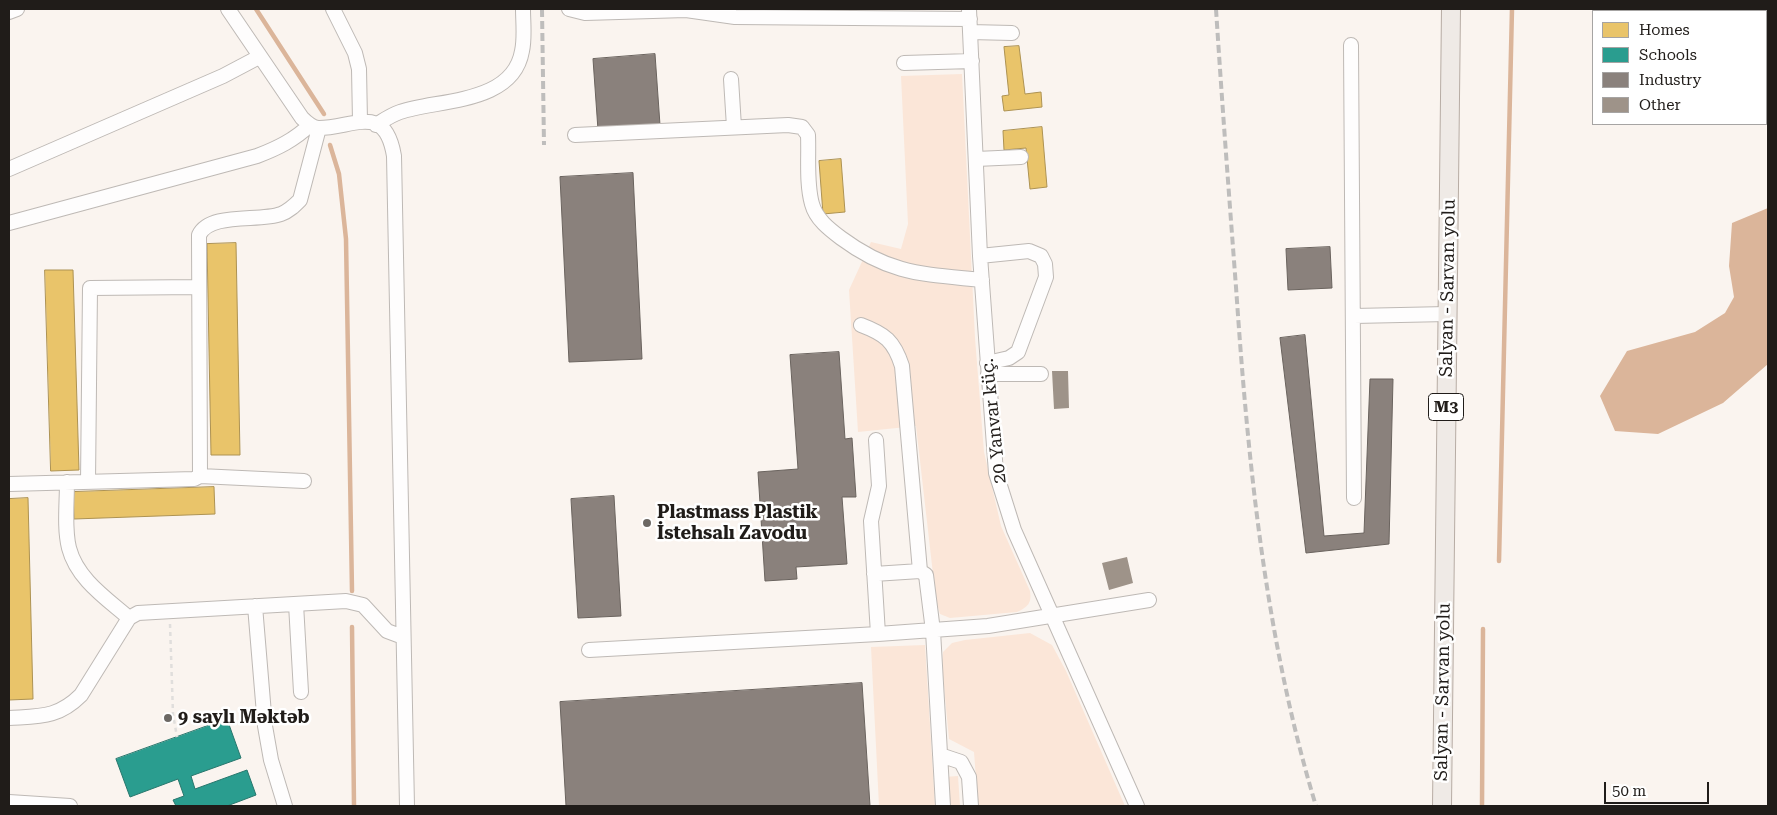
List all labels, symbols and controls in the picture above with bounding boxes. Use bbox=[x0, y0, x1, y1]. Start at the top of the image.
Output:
legend bbox=[1592, 10, 1767, 125]
text: Homes bbox=[1639, 21, 1690, 39]
text: Schools bbox=[1639, 46, 1697, 64]
text: Industry bbox=[1639, 71, 1701, 89]
text: Other bbox=[1639, 96, 1681, 114]
street label: Salyan - Sarvan yolu bbox=[1436, 199, 1460, 377]
street label: 20 Yanvar küç. bbox=[977, 357, 1011, 485]
road number: M3 bbox=[1428, 394, 1464, 421]
place label: Plastmass Plastik İstehsalı Zavodu bbox=[657, 502, 818, 544]
marker: Plastmass Plastik İstehsalı Zavodu bbox=[641, 517, 653, 529]
street label: Salyan - Sarvan yolu bbox=[1431, 603, 1455, 781]
place label: 9 saylı Məktəb bbox=[178, 707, 310, 729]
marker: 9 saylı Məktəb bbox=[162, 712, 174, 724]
scale bar bbox=[1607, 772, 1712, 804]
text: 50 m bbox=[1612, 782, 1646, 800]

